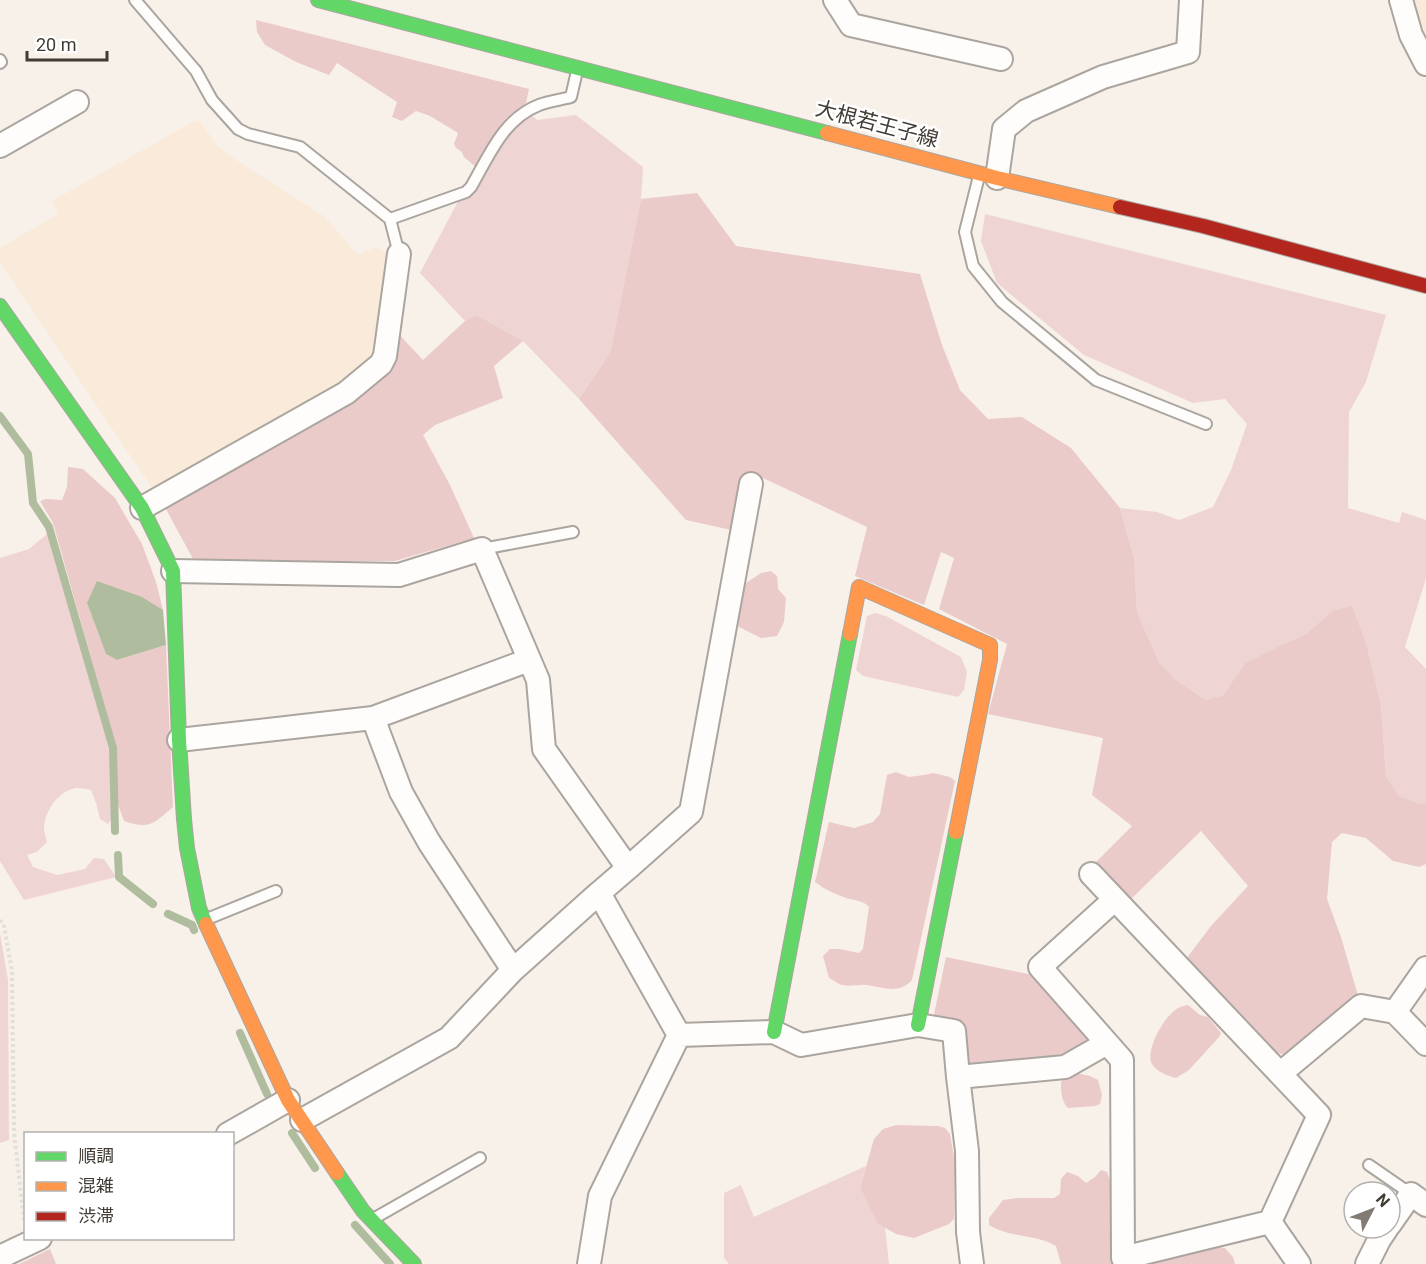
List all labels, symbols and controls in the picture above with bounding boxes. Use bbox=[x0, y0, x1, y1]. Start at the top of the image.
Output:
scale bar bbox=[27, 24, 106, 62]
text: 20 m bbox=[36, 34, 76, 55]
street label: 大根若王子線 bbox=[813, 96, 941, 152]
legend bbox=[24, 1132, 234, 1240]
text: 順調 bbox=[78, 1145, 114, 1166]
text: 混雑 bbox=[78, 1175, 114, 1196]
north arrow bbox=[1342, 1180, 1402, 1240]
text: N bbox=[1372, 1190, 1394, 1211]
text: 渋滞 bbox=[78, 1205, 114, 1226]

